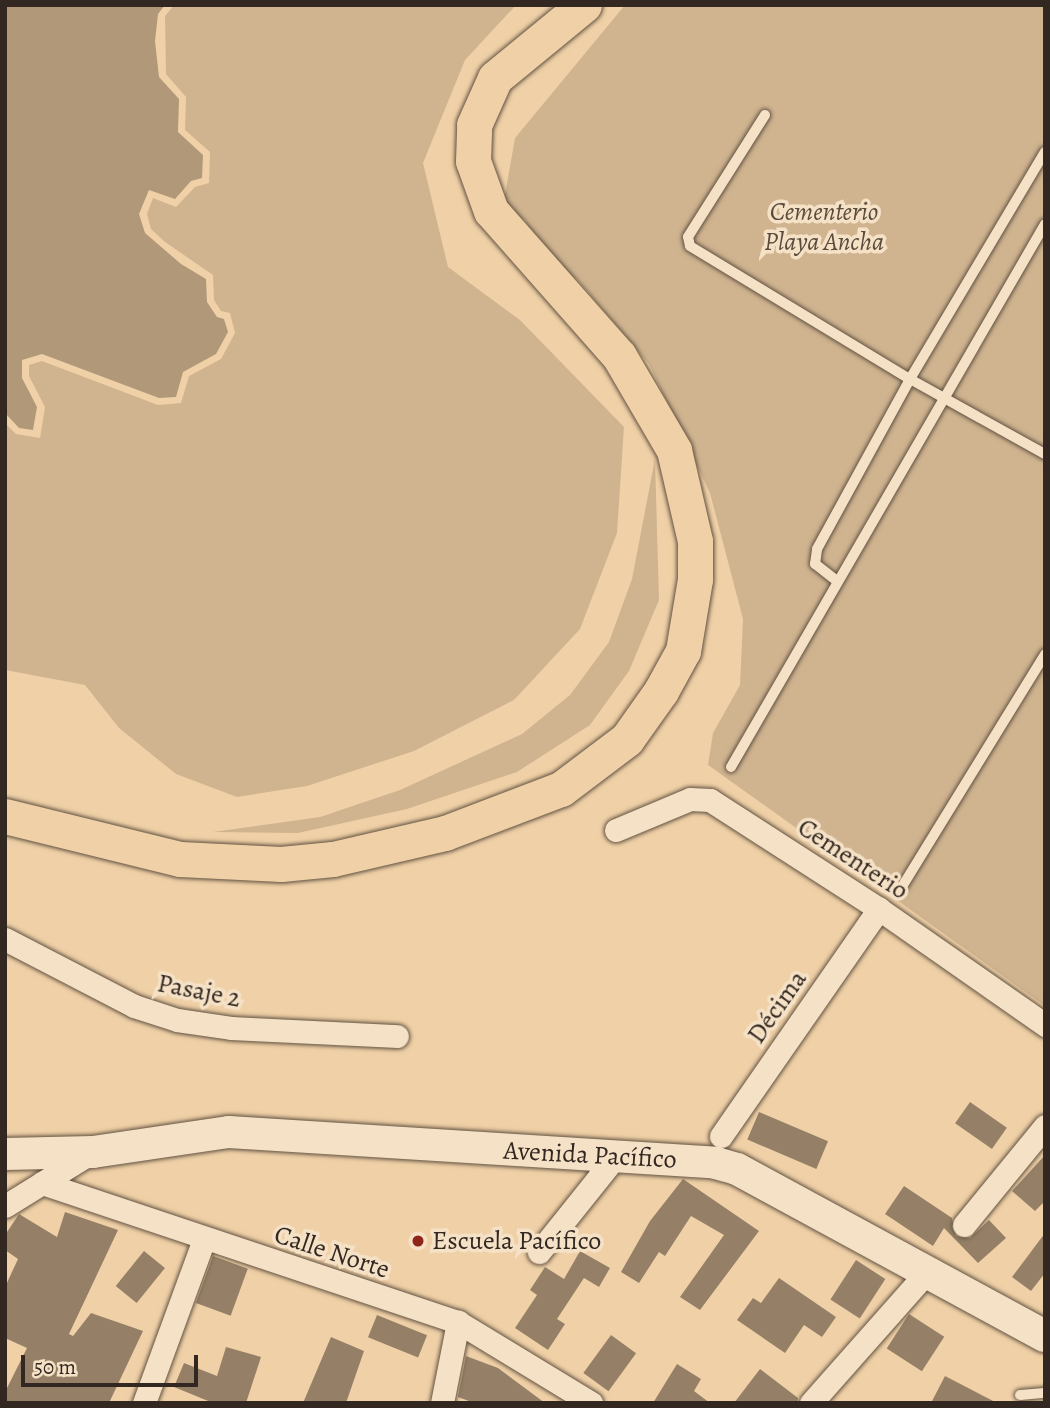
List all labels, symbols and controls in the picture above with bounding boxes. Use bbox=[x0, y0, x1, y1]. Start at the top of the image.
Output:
park label: Cementerio Playa Ancha bbox=[764, 196, 884, 258]
street label: Cementerio bbox=[792, 812, 914, 906]
street label: Décima bbox=[741, 964, 813, 1050]
street label: Pasaje 2 bbox=[155, 968, 243, 1014]
street label: Avenida Pacífico bbox=[503, 1135, 677, 1175]
street label: Calle Norte bbox=[271, 1219, 393, 1285]
place label: Escuela Pacífico bbox=[432, 1225, 601, 1257]
marker: Escuela Pacífico bbox=[410, 1233, 426, 1249]
scale bar bbox=[24, 1342, 201, 1386]
text: 50 m bbox=[34, 1353, 76, 1381]

